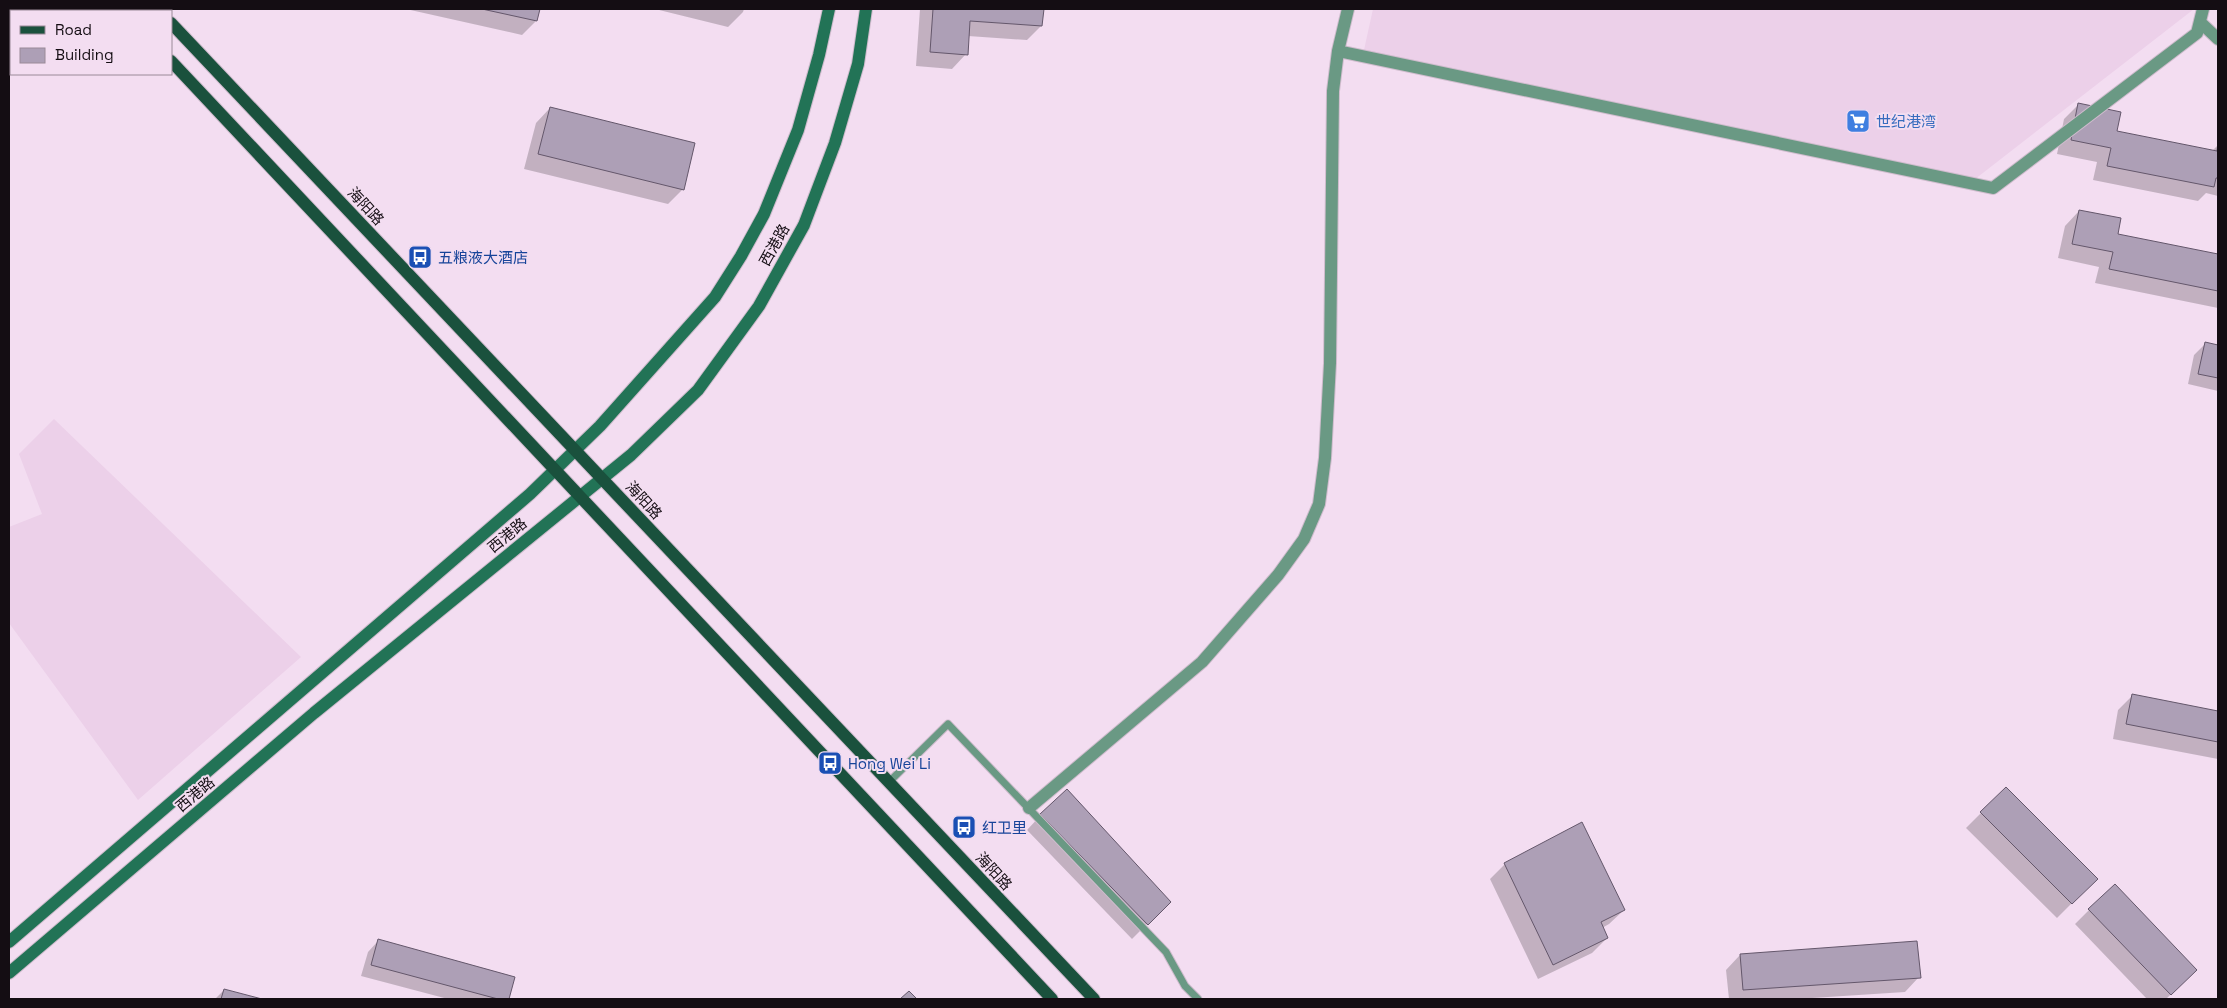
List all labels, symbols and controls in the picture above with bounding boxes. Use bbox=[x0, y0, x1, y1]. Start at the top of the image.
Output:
legend bbox=[10, 10, 172, 75]
text: Road bbox=[55, 20, 92, 39]
text: Building bbox=[55, 45, 114, 64]
supermarket icon: 世纪港湾 bbox=[1845, 108, 1871, 134]
place label: 世纪港湾 bbox=[1876, 112, 1936, 131]
street label: 海阳路 bbox=[344, 183, 388, 229]
street label: 西港路 bbox=[755, 221, 793, 269]
bus stop icon: 五粮液大酒店 bbox=[407, 244, 433, 270]
place label: 五粮液大酒店 bbox=[438, 248, 528, 267]
street label: 海阳路 bbox=[622, 477, 666, 523]
street label: 西港路 bbox=[484, 513, 530, 557]
bus stop icon: Hong Wei Li bbox=[817, 750, 843, 776]
place label: Hong Wei Li bbox=[848, 754, 931, 773]
street label: 西港路 bbox=[172, 772, 218, 816]
bus stop icon: 红卫里 bbox=[951, 814, 977, 840]
place label: 红卫里 bbox=[982, 818, 1027, 837]
street label: 海阳路 bbox=[972, 848, 1016, 894]

